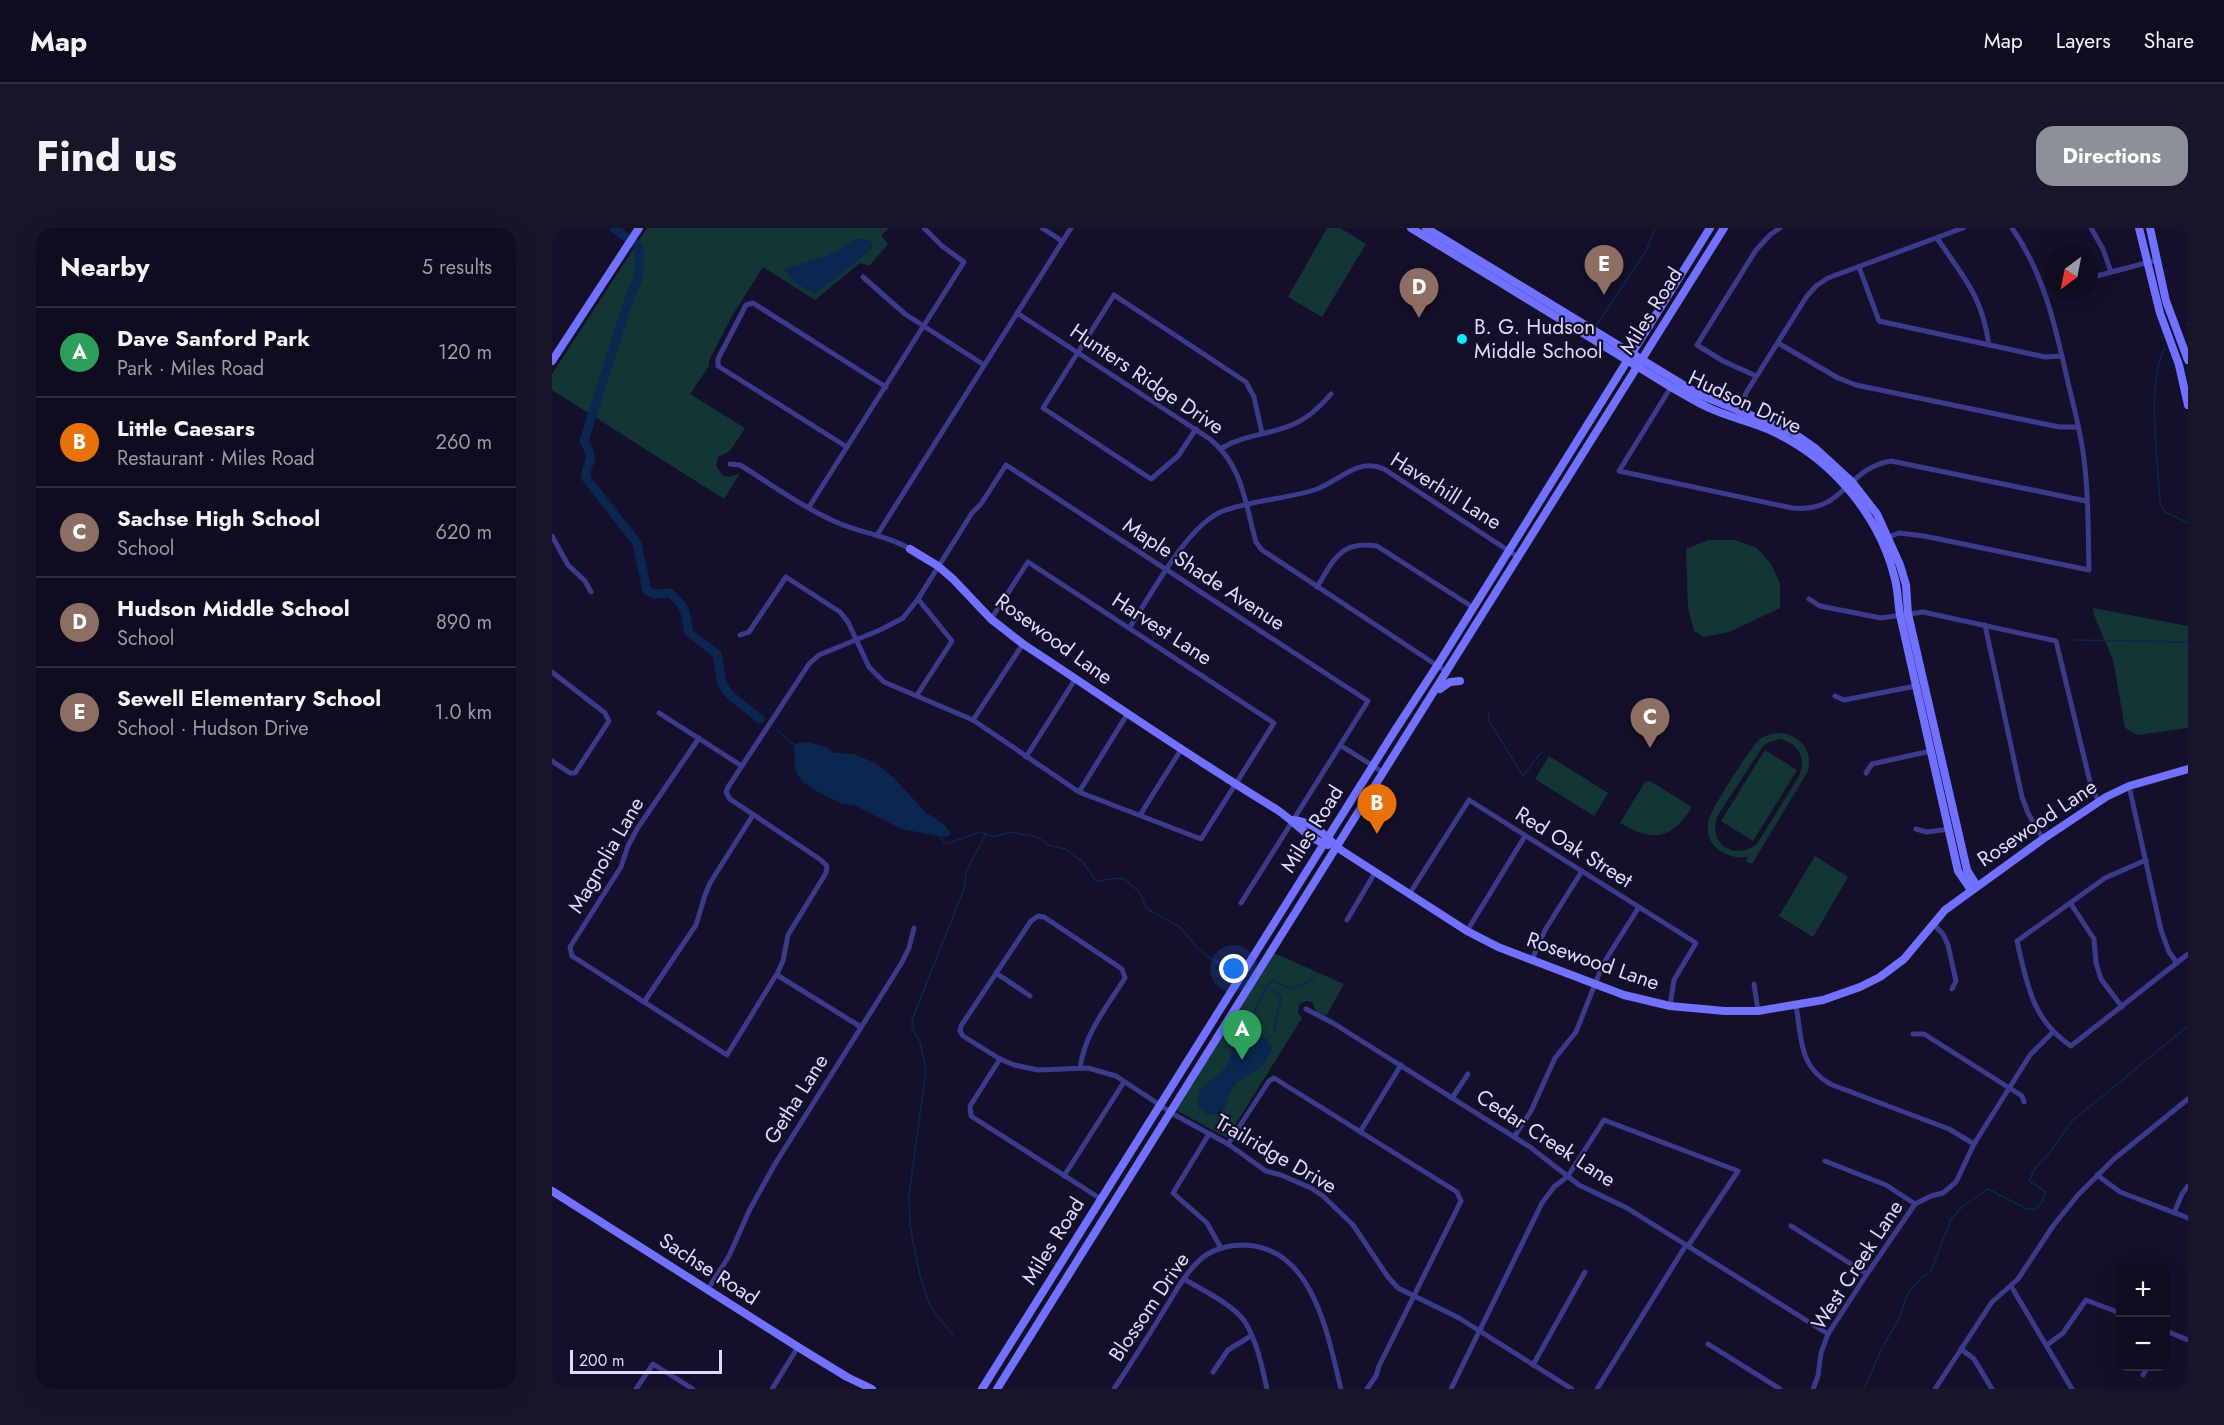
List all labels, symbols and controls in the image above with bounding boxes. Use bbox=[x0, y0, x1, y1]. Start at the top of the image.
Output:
text: Map bbox=[30, 21, 87, 62]
text: Map bbox=[1984, 26, 2023, 56]
text: Layers bbox=[2056, 26, 2111, 56]
text: Share bbox=[2144, 26, 2194, 56]
text: Find us bbox=[36, 126, 177, 187]
button: Directions bbox=[2036, 126, 2188, 186]
pin: E bbox=[1584, 245, 1624, 295]
north arrow bbox=[2044, 246, 2098, 300]
text: Nearby bbox=[60, 248, 149, 286]
text: 5 results bbox=[422, 253, 492, 282]
street label: Miles Road bbox=[1612, 261, 1690, 361]
pin: D bbox=[1400, 268, 1438, 318]
place label: B. G. Hudson Middle School bbox=[1474, 312, 1603, 366]
street label: Hunters Ridge Drive bbox=[1064, 316, 1230, 442]
text: Dave Sanford Park bbox=[117, 322, 310, 354]
marker: B. G. Hudson Middle School bbox=[1455, 332, 1469, 346]
text: A bbox=[72, 338, 87, 367]
text: 120 m bbox=[438, 338, 492, 367]
text: Park · Miles Road bbox=[117, 354, 264, 383]
street label: Hudson Drive bbox=[1683, 363, 1807, 441]
text: Little Caesars bbox=[117, 412, 255, 444]
text: B bbox=[73, 428, 86, 457]
text: 260 m bbox=[436, 428, 492, 457]
text: Restaurant · Miles Road bbox=[117, 444, 315, 473]
street label: Haverhill Lane bbox=[1385, 445, 1507, 537]
text: Sachse High School bbox=[117, 502, 320, 534]
street label: Maple Shade Avenue bbox=[1117, 510, 1291, 638]
text: C bbox=[72, 518, 87, 547]
text: 620 m bbox=[436, 518, 492, 547]
text: School bbox=[117, 534, 174, 563]
street label: Harvest Lane bbox=[1106, 585, 1218, 673]
street label: Rosewood Lane bbox=[989, 586, 1119, 692]
text: Hudson Middle School bbox=[117, 592, 350, 624]
text: D bbox=[72, 608, 87, 637]
text: 890 m bbox=[436, 608, 492, 637]
text: School bbox=[117, 624, 174, 653]
text: Sewell Elementary School bbox=[117, 682, 381, 714]
text: E bbox=[73, 698, 86, 727]
text: 1.0 km bbox=[435, 698, 492, 727]
pin: C bbox=[1630, 698, 1670, 748]
text: School · Hudson Drive bbox=[117, 714, 309, 743]
street label: Rosewood Lane bbox=[1971, 772, 2103, 874]
street label: Miles Road bbox=[1273, 779, 1351, 879]
pin: B bbox=[1358, 784, 1396, 834]
street label: Magnolia Lane bbox=[561, 791, 651, 919]
street label: Red Oak Street bbox=[1510, 799, 1638, 895]
street label: Rosewood Lane bbox=[1523, 924, 1664, 998]
your location bbox=[1219, 954, 1248, 983]
pin: A bbox=[1222, 1010, 1262, 1060]
street label: Getha Lane bbox=[757, 1048, 836, 1150]
street label: Cedar Creek Lane bbox=[1470, 1082, 1622, 1194]
street label: Trailridge Drive bbox=[1210, 1107, 1343, 1201]
street label: Miles Road bbox=[1014, 1191, 1092, 1291]
street label: West Creek Lane bbox=[1804, 1194, 1910, 1336]
street label: Sachse Road bbox=[653, 1225, 765, 1313]
street label: Blossom Drive bbox=[1101, 1246, 1197, 1368]
map controls bbox=[2116, 1263, 2170, 1371]
button: + bbox=[2116, 1263, 2170, 1317]
button: − bbox=[2116, 1317, 2170, 1371]
scale bar bbox=[570, 1347, 722, 1374]
text: 200 m bbox=[579, 1349, 625, 1372]

